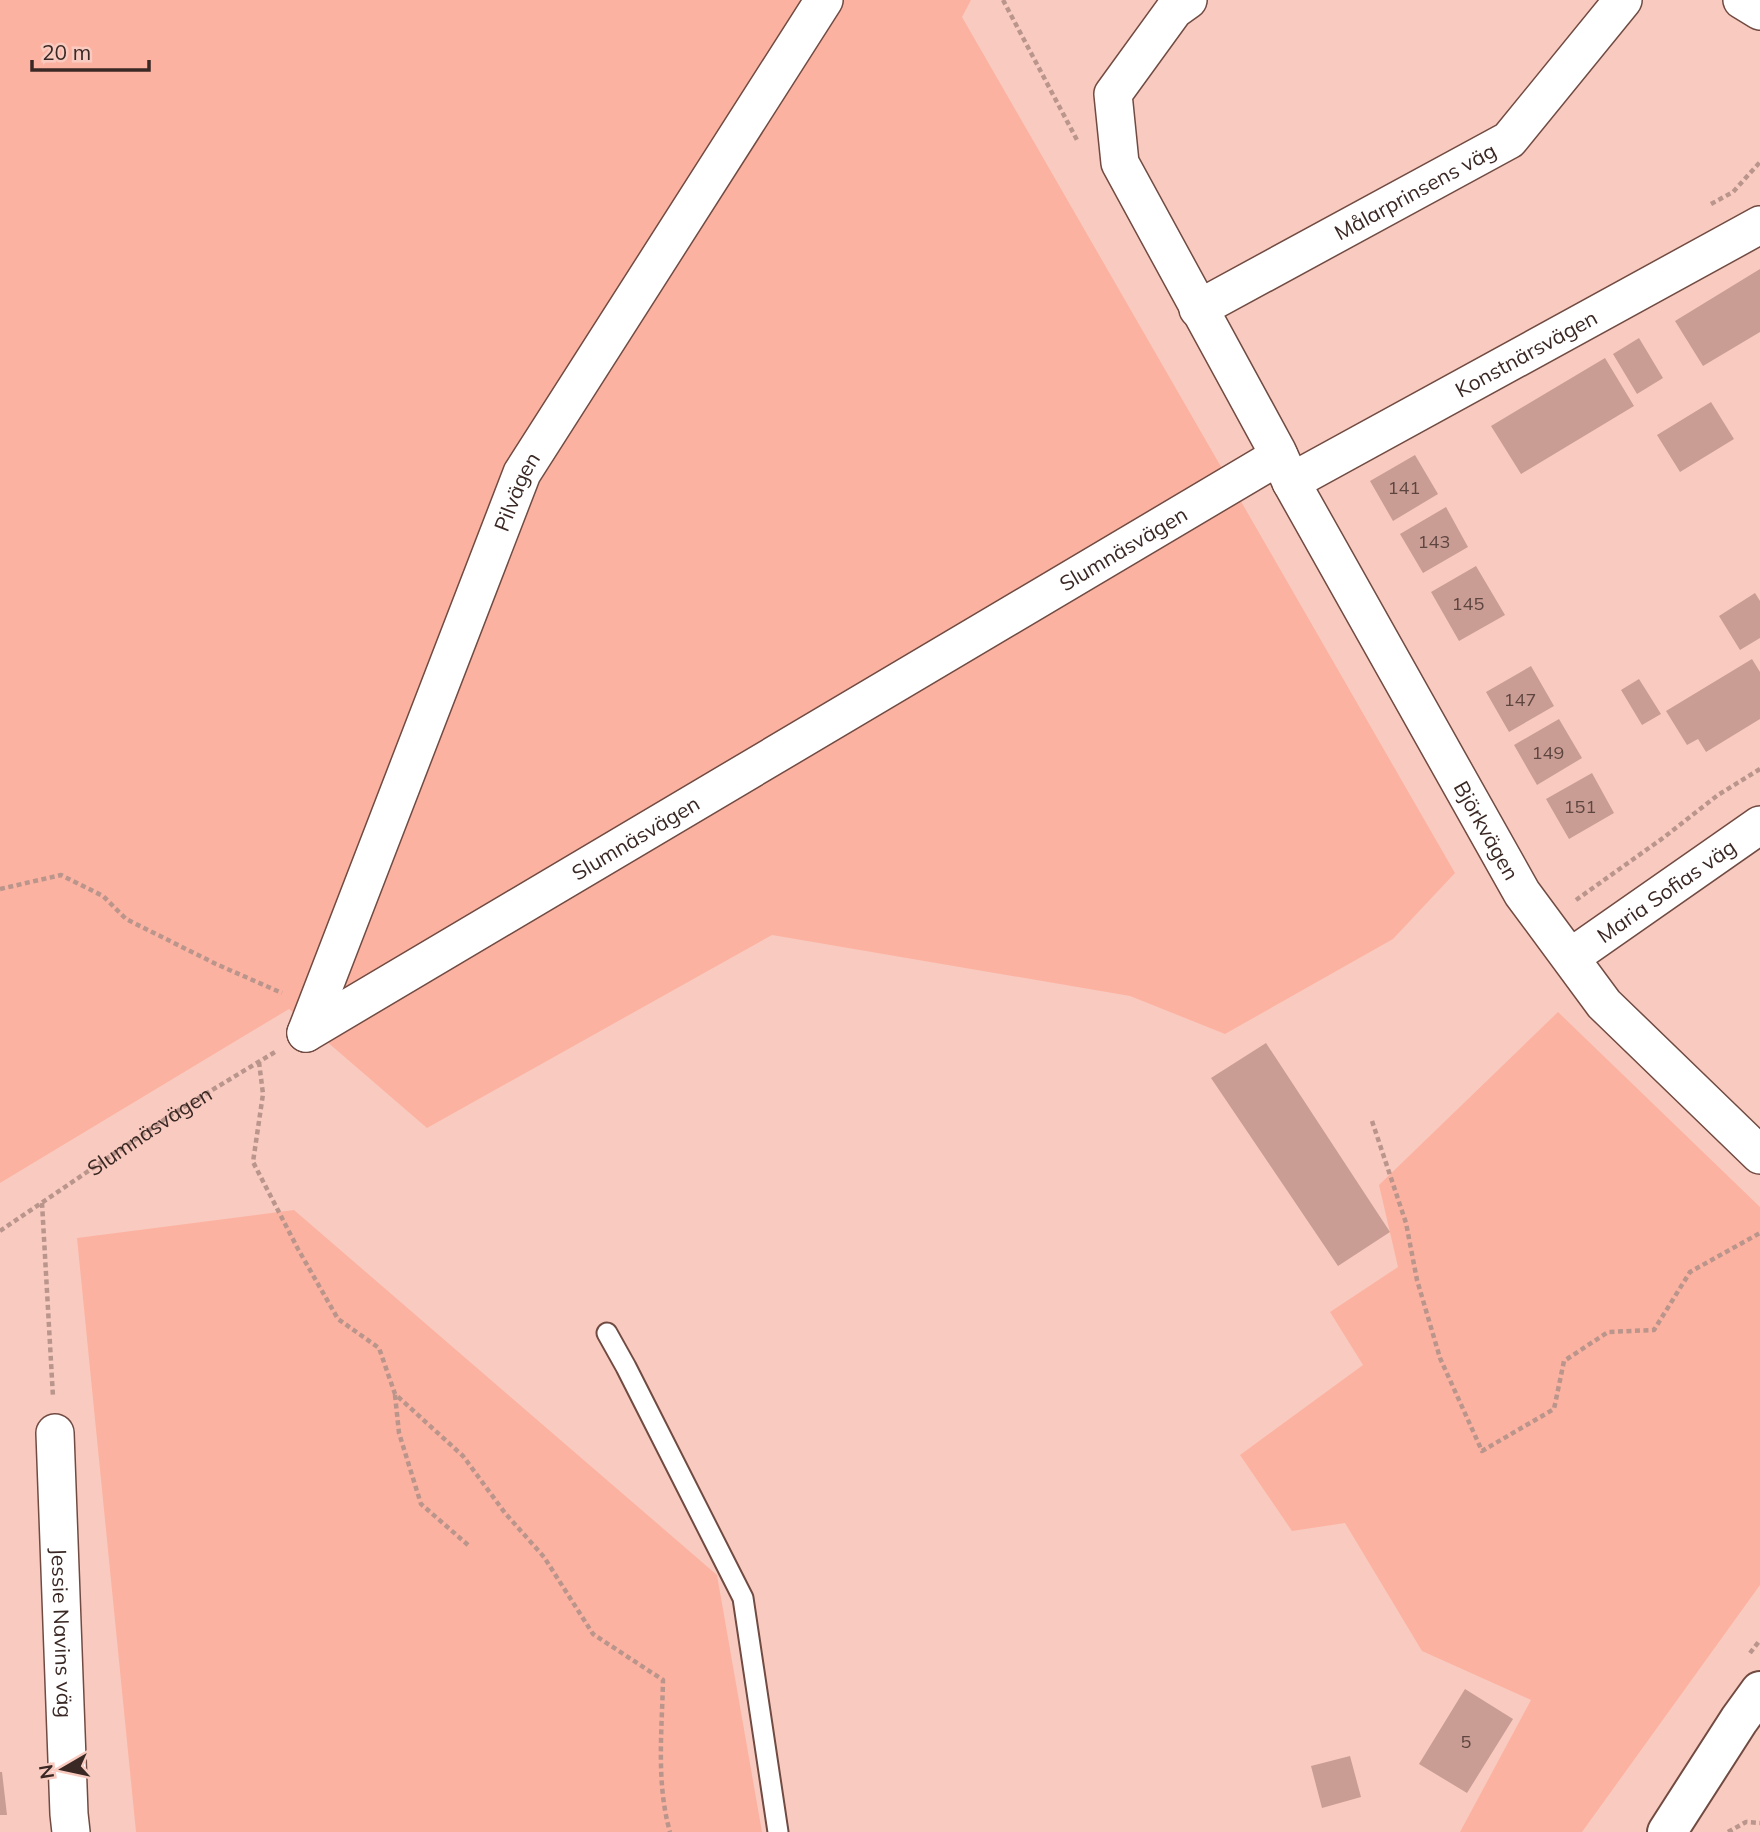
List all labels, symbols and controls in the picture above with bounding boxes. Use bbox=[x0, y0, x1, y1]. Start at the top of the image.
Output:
scale bar bbox=[32, 28, 149, 72]
text: 20 m bbox=[42, 39, 91, 65]
street label: Målarprinsens väg bbox=[1330, 137, 1500, 245]
street label: Konstnärsvägen bbox=[1451, 304, 1602, 403]
street label: Pilvägen bbox=[488, 447, 545, 535]
house number: 141 bbox=[1388, 476, 1420, 499]
street label: Slumnäsvägen bbox=[1055, 501, 1192, 596]
house number: 143 bbox=[1418, 530, 1450, 553]
house number: 145 bbox=[1452, 592, 1484, 615]
house number: 147 bbox=[1504, 688, 1536, 711]
house number: 149 bbox=[1532, 741, 1564, 764]
street label: Björkvägen bbox=[1449, 776, 1525, 884]
street label: Slumnäsvägen bbox=[567, 790, 704, 886]
house number: 151 bbox=[1564, 795, 1596, 818]
street label: Maria Sofias väg bbox=[1592, 833, 1741, 948]
street label: Slumnäsvägen bbox=[82, 1080, 216, 1181]
street label: Jessie Navins väg bbox=[46, 1547, 78, 1718]
house number: 5 bbox=[1461, 1730, 1472, 1753]
north arrow bbox=[28, 1734, 98, 1804]
text: N bbox=[33, 1763, 59, 1781]

